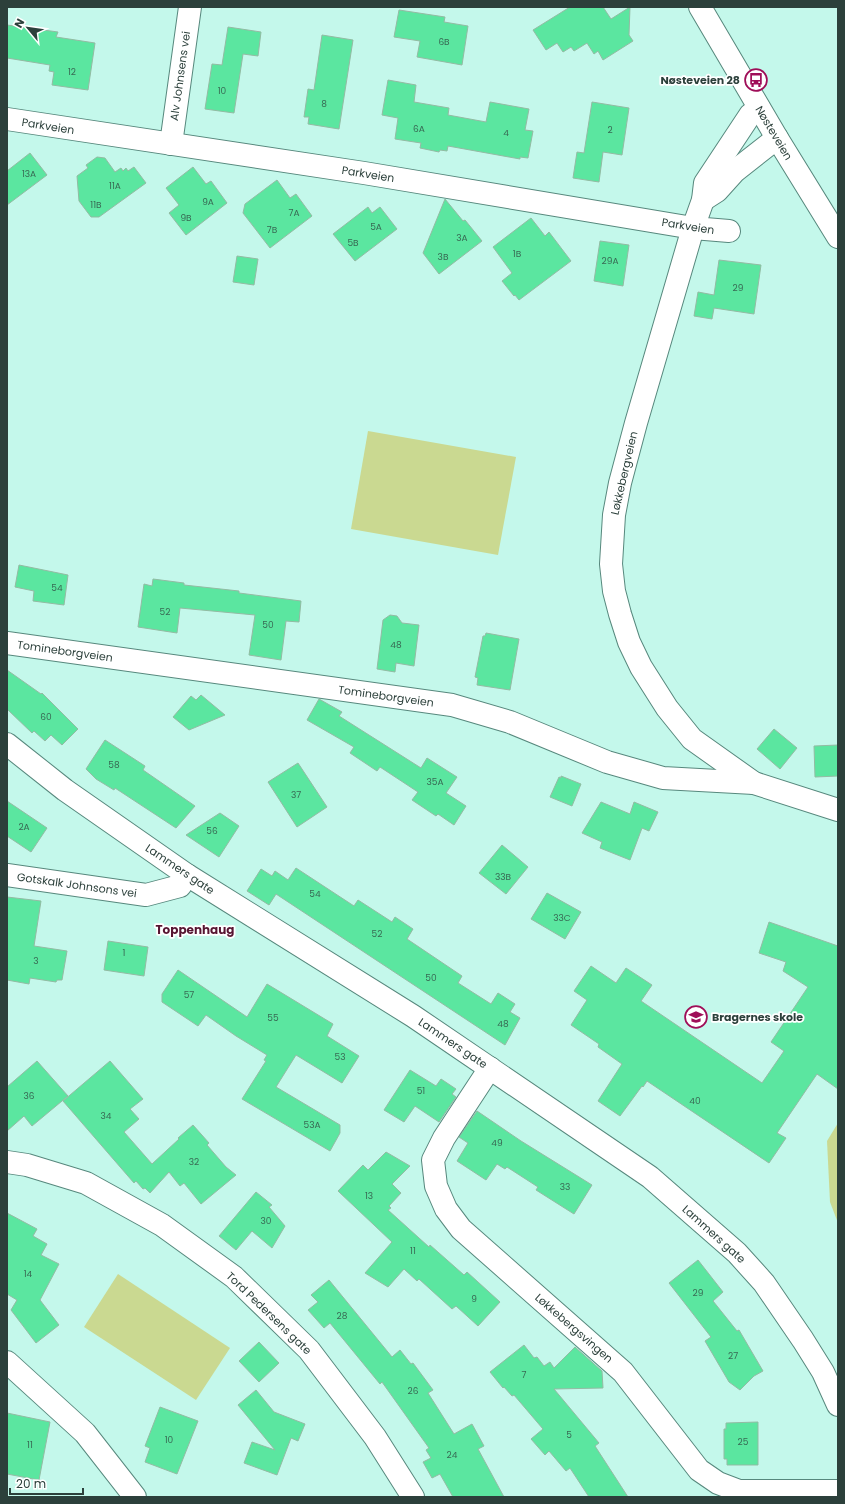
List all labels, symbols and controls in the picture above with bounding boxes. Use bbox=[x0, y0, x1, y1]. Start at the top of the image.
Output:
north arrow bbox=[8, 8, 48, 48]
text: N bbox=[10, 16, 28, 31]
street label: Alv Johnsens vei bbox=[166, 30, 194, 122]
house number: 6B bbox=[438, 36, 450, 48]
house number: 12 bbox=[68, 66, 76, 78]
bus stop icon: Nøsteveien 28 bbox=[743, 67, 769, 93]
place label: Nøsteveien 28 bbox=[661, 72, 740, 88]
house number: 10 bbox=[218, 85, 227, 97]
house number: 8 bbox=[321, 98, 327, 110]
street label: Nøsteveien bbox=[751, 103, 797, 163]
street label: Parkveien bbox=[21, 114, 75, 138]
house number: 6A bbox=[413, 123, 425, 135]
house number: 2 bbox=[607, 124, 613, 136]
house number: 4 bbox=[503, 127, 509, 139]
street label: Parkveien bbox=[341, 162, 395, 186]
house number: 13A bbox=[22, 168, 36, 180]
house number: 11A bbox=[109, 180, 121, 192]
house number: 9A bbox=[202, 196, 214, 208]
house number: 11B bbox=[90, 199, 102, 211]
house number: 7A bbox=[289, 207, 299, 219]
house number: 9B bbox=[180, 212, 192, 224]
street label: Parkveien bbox=[661, 214, 715, 238]
house number: 5A bbox=[370, 221, 382, 233]
house number: 7B bbox=[267, 224, 278, 236]
house number: 3A bbox=[456, 232, 468, 244]
house number: 5B bbox=[347, 237, 359, 249]
house number: 1B bbox=[513, 248, 522, 260]
house number: 3B bbox=[438, 251, 449, 263]
house number: 29A bbox=[602, 255, 618, 267]
house number: 29 bbox=[733, 282, 744, 294]
street label: Løkkebergveien bbox=[607, 430, 641, 516]
house number: 54 bbox=[51, 582, 63, 594]
house number: 52 bbox=[160, 606, 170, 618]
house number: 50 bbox=[262, 619, 274, 631]
street label: Tomineborgveien bbox=[16, 636, 114, 666]
house number: 48 bbox=[390, 639, 402, 651]
street label: Tomineborgveien bbox=[337, 681, 435, 711]
house number: 60 bbox=[40, 711, 52, 723]
house number: 58 bbox=[108, 759, 120, 771]
house number: 35A bbox=[426, 776, 444, 788]
house number: 37 bbox=[291, 789, 301, 801]
house number: 2A bbox=[18, 821, 30, 833]
house number: 56 bbox=[206, 825, 218, 837]
street label: Lammers gate bbox=[142, 840, 218, 898]
street label: Gotskalk Johnsons vei bbox=[16, 869, 138, 901]
house number: 33B bbox=[495, 871, 512, 883]
house number: 54 bbox=[309, 888, 321, 900]
house number: 33C bbox=[553, 912, 571, 924]
district label: Toppenhaug bbox=[156, 921, 235, 938]
house number: 52 bbox=[372, 928, 382, 940]
house number: 1 bbox=[123, 947, 126, 959]
house number: 3 bbox=[33, 955, 39, 967]
house number: 50 bbox=[425, 972, 437, 984]
house number: 57 bbox=[184, 989, 194, 1001]
school or university icon: Bragernes skole bbox=[683, 1004, 709, 1030]
place label: Bragernes skole bbox=[712, 1009, 803, 1025]
house number: 55 bbox=[267, 1012, 279, 1024]
street label: Lammers gate bbox=[415, 1014, 491, 1072]
house number: 48 bbox=[497, 1018, 509, 1030]
house number: 53 bbox=[335, 1051, 345, 1063]
house number: 51 bbox=[417, 1085, 425, 1097]
house number: 36 bbox=[23, 1090, 35, 1102]
house number: 40 bbox=[689, 1095, 701, 1107]
house number: 34 bbox=[101, 1110, 112, 1122]
house number: 53A bbox=[303, 1119, 321, 1131]
house number: 49 bbox=[491, 1137, 503, 1149]
house number: 32 bbox=[189, 1156, 199, 1168]
house number: 33 bbox=[560, 1181, 570, 1193]
house number: 13 bbox=[365, 1190, 373, 1202]
street label: Lammers gate bbox=[679, 1201, 749, 1267]
house number: 30 bbox=[261, 1215, 272, 1227]
house number: 11 bbox=[410, 1245, 416, 1257]
house number: 14 bbox=[24, 1268, 33, 1280]
street label: Tord Pedersens gate bbox=[223, 1268, 315, 1358]
house number: 29 bbox=[693, 1287, 704, 1299]
street label: Løkkebergsvingen bbox=[532, 1290, 616, 1366]
house number: 9 bbox=[471, 1293, 477, 1305]
house number: 28 bbox=[337, 1310, 348, 1322]
house number: 27 bbox=[728, 1350, 738, 1362]
house number: 7 bbox=[522, 1369, 527, 1381]
house number: 26 bbox=[408, 1385, 419, 1397]
house number: 5 bbox=[566, 1429, 572, 1441]
house number: 10 bbox=[165, 1434, 174, 1446]
house number: 25 bbox=[738, 1436, 749, 1448]
house number: 11 bbox=[27, 1439, 33, 1451]
house number: 24 bbox=[447, 1449, 458, 1461]
scale bar bbox=[10, 1470, 83, 1496]
text: 20 m bbox=[16, 1475, 46, 1492]

